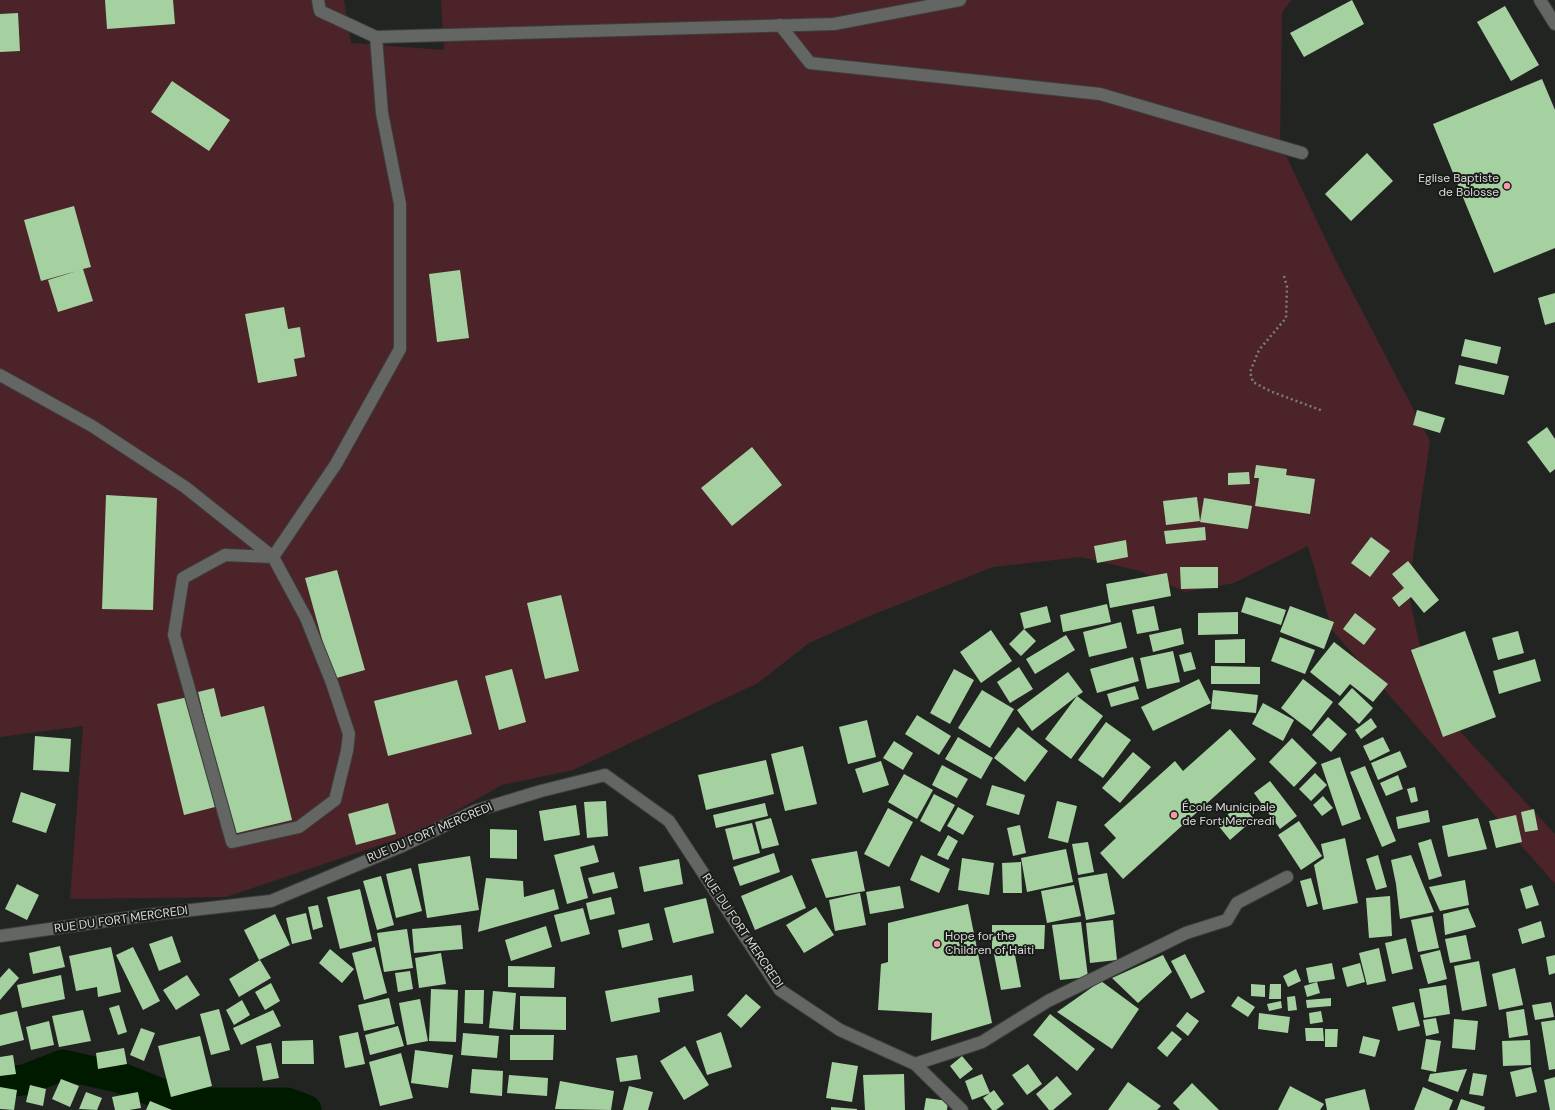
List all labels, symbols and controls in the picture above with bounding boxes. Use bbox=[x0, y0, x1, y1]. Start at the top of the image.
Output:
place label: Eglise Baptiste de Bolosse bbox=[1418, 172, 1499, 200]
marker: Eglise Baptiste de Bolosse bbox=[1502, 181, 1512, 191]
street label: RUE DU FORT MERCREDI bbox=[365, 800, 495, 866]
place label: École Municipale de Fort Mercredi bbox=[1182, 801, 1275, 829]
marker: École Municipale de Fort Mercredi bbox=[1169, 810, 1179, 820]
street label: RUE DU FORT MERCREDI bbox=[698, 871, 786, 991]
street label: RUE DU FORT MERCREDI bbox=[53, 904, 189, 936]
place label: Hope for the Children of Haiti bbox=[945, 930, 1034, 958]
marker: Hope for the Children of Haiti bbox=[932, 939, 942, 949]

